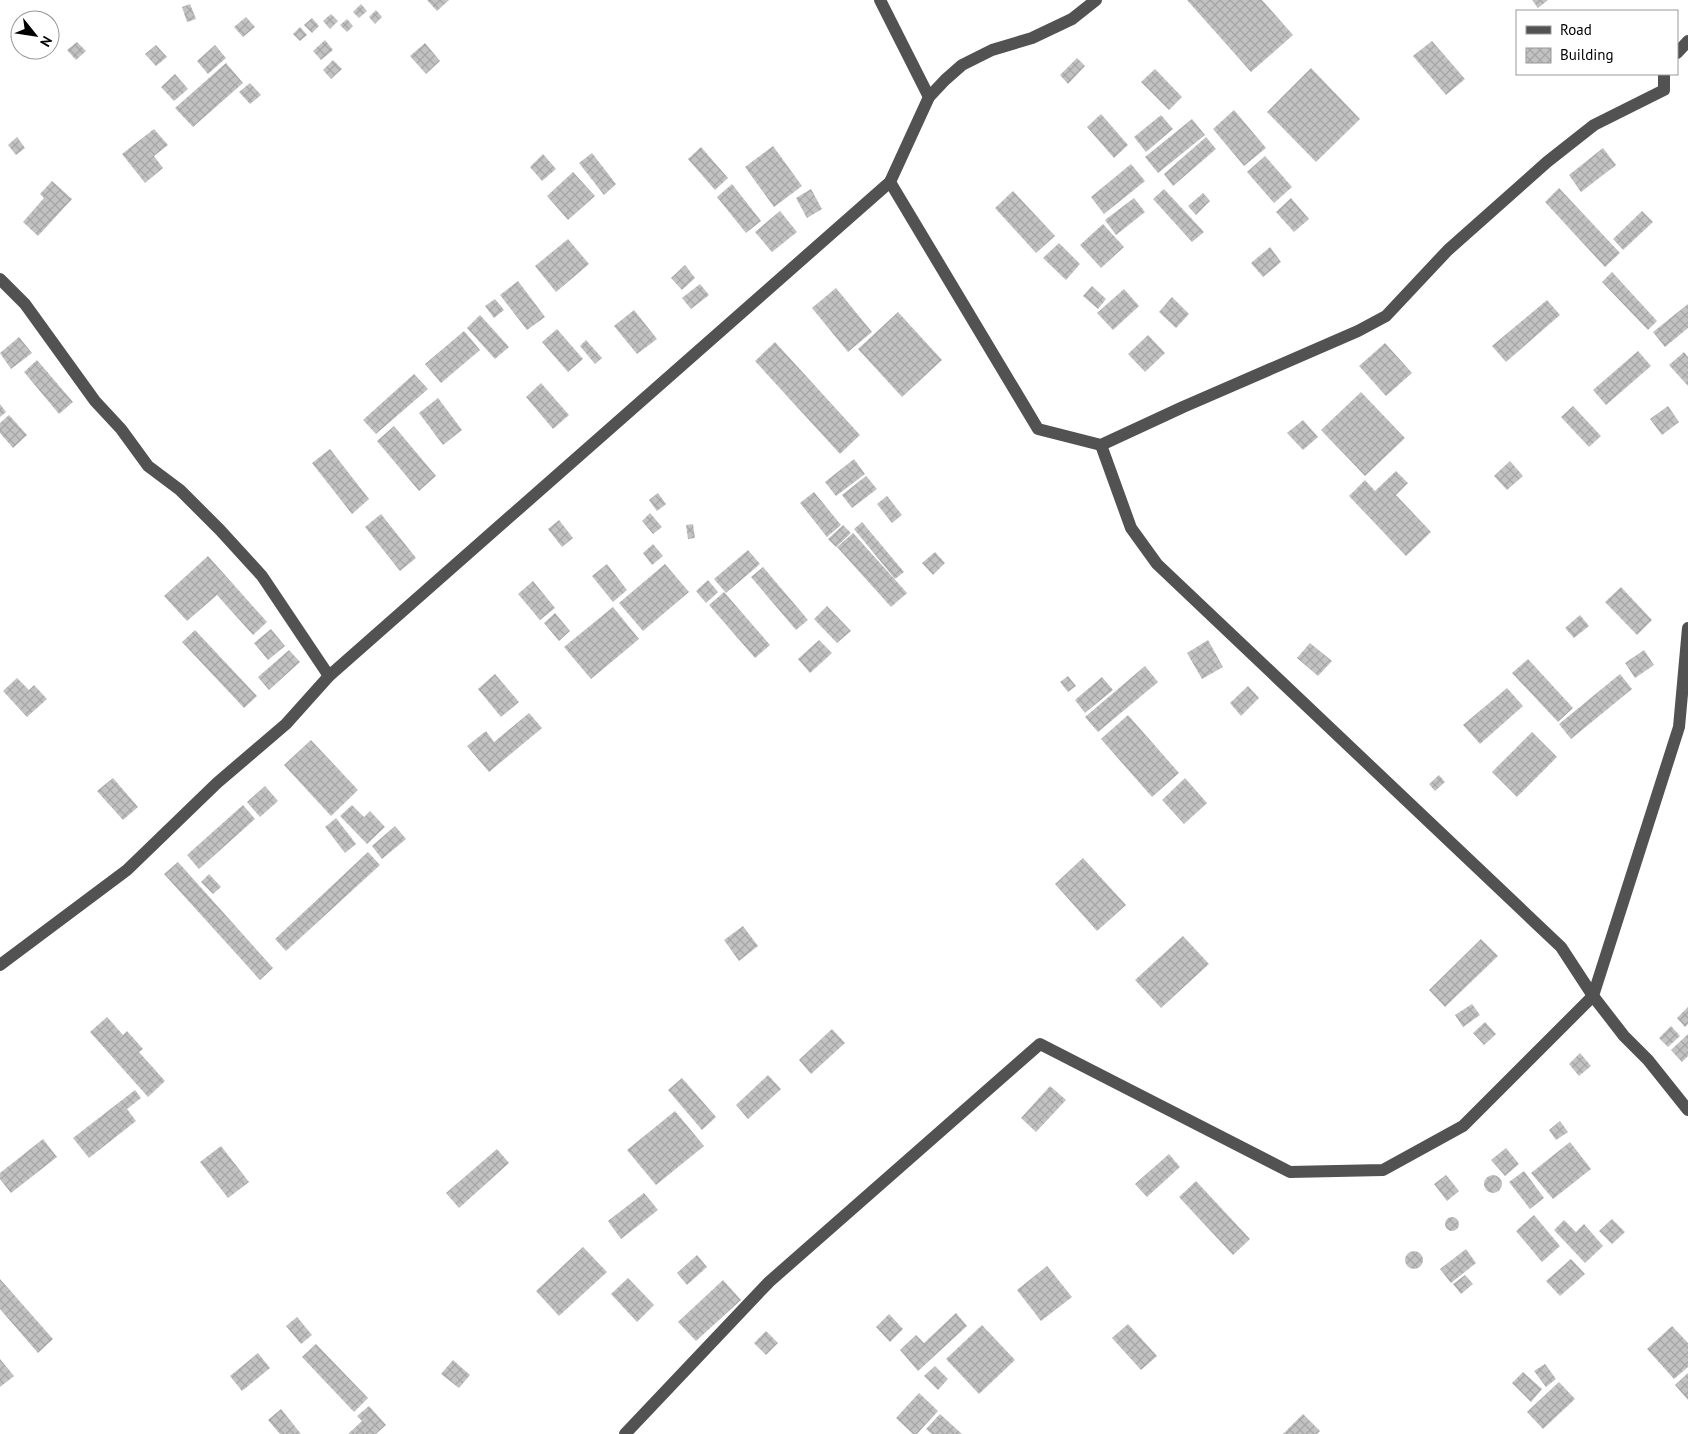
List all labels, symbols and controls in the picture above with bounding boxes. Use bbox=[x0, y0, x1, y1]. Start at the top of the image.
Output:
north arrow bbox=[10, 10, 60, 60]
legend bbox=[1516, 10, 1678, 75]
text: Road bbox=[1560, 20, 1592, 39]
text: N bbox=[36, 33, 56, 50]
text: Building bbox=[1560, 45, 1614, 64]

